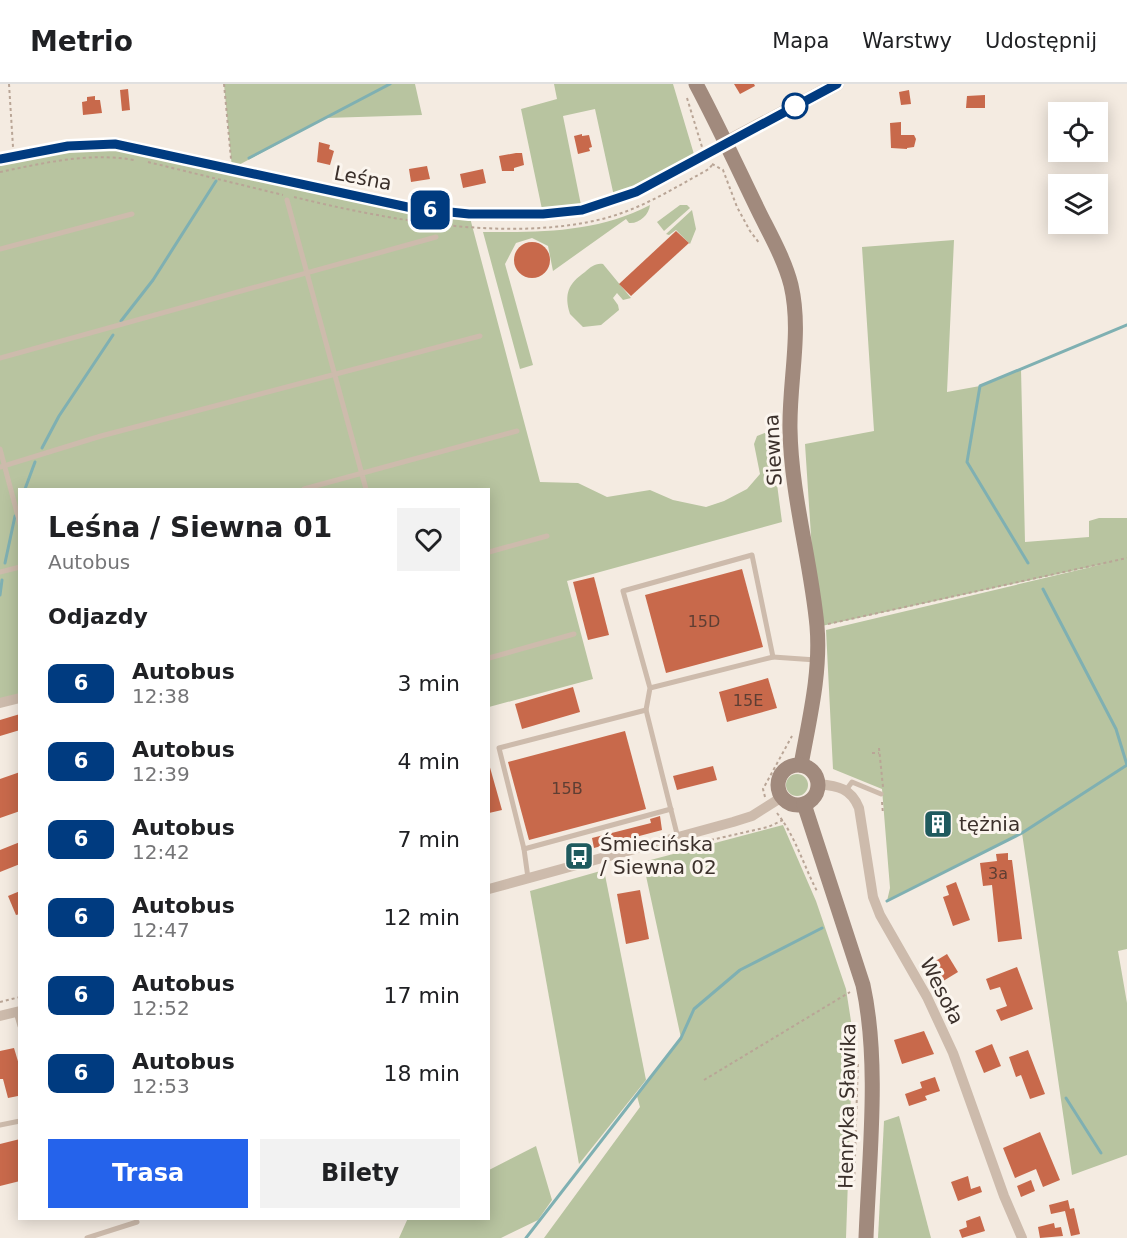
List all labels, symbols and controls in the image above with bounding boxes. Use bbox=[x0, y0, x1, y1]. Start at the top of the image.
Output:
text: Metrio bbox=[30, 25, 133, 58]
text: Mapa bbox=[772, 29, 829, 53]
text: Warstwy bbox=[862, 29, 952, 53]
text: Udostępnij bbox=[985, 29, 1097, 53]
unlabelled marker bbox=[782, 93, 808, 119]
map controls bbox=[1048, 102, 1108, 234]
button: locate bbox=[1048, 102, 1108, 162]
street label: Leśna bbox=[332, 161, 394, 195]
button: layers bbox=[1048, 174, 1108, 234]
line badge: 6 bbox=[410, 190, 450, 230]
text: 6 bbox=[423, 198, 437, 222]
street label: Siewna bbox=[759, 413, 787, 487]
button: heart bbox=[397, 508, 460, 571]
text: Leśna / Siewna 01 bbox=[48, 511, 332, 544]
text: Autobus bbox=[48, 550, 130, 574]
text: Odjazdy bbox=[48, 604, 148, 629]
house number: 15D bbox=[688, 612, 720, 631]
text: Autobus bbox=[132, 659, 235, 684]
text: 6 bbox=[74, 671, 88, 695]
text: 3 min bbox=[398, 671, 460, 696]
text: 12:38 bbox=[132, 684, 190, 708]
house number: 15E bbox=[733, 691, 763, 710]
text: Autobus bbox=[132, 737, 235, 762]
text: 6 bbox=[74, 749, 88, 773]
text: 4 min bbox=[398, 749, 460, 774]
text: 12:39 bbox=[132, 762, 190, 786]
house number: 15B bbox=[551, 779, 583, 798]
building icon: tężnia bbox=[922, 808, 954, 840]
place label: tężnia bbox=[959, 812, 1020, 836]
text: Autobus bbox=[132, 815, 235, 840]
text: 6 bbox=[74, 827, 88, 851]
text: 7 min bbox=[398, 827, 460, 852]
place label: Śmiecińska / Siewna 02 bbox=[600, 832, 717, 879]
text: 12:42 bbox=[132, 840, 190, 864]
bus stop icon: Śmiecińska / Siewna 02 bbox=[563, 840, 595, 872]
house number: 3a bbox=[988, 864, 1008, 883]
text: Autobus bbox=[132, 893, 235, 918]
text: 6 bbox=[74, 905, 88, 929]
text: 12 min bbox=[384, 905, 460, 930]
text: 12:47 bbox=[132, 918, 190, 942]
street label: Wesoła bbox=[915, 954, 969, 1028]
text: Autobus bbox=[132, 971, 235, 996]
text: 6 bbox=[74, 983, 88, 1007]
text: 17 min bbox=[384, 983, 460, 1008]
text: 12:52 bbox=[132, 996, 190, 1020]
street label: Henryka Sławika bbox=[834, 1023, 860, 1189]
text: Autobus bbox=[132, 1049, 235, 1074]
text: 6 bbox=[74, 1061, 88, 1085]
text: 18 min bbox=[384, 1061, 460, 1086]
text: 12:53 bbox=[132, 1074, 190, 1098]
button: Trasa bbox=[48, 1139, 248, 1208]
button: Bilety bbox=[260, 1139, 460, 1208]

